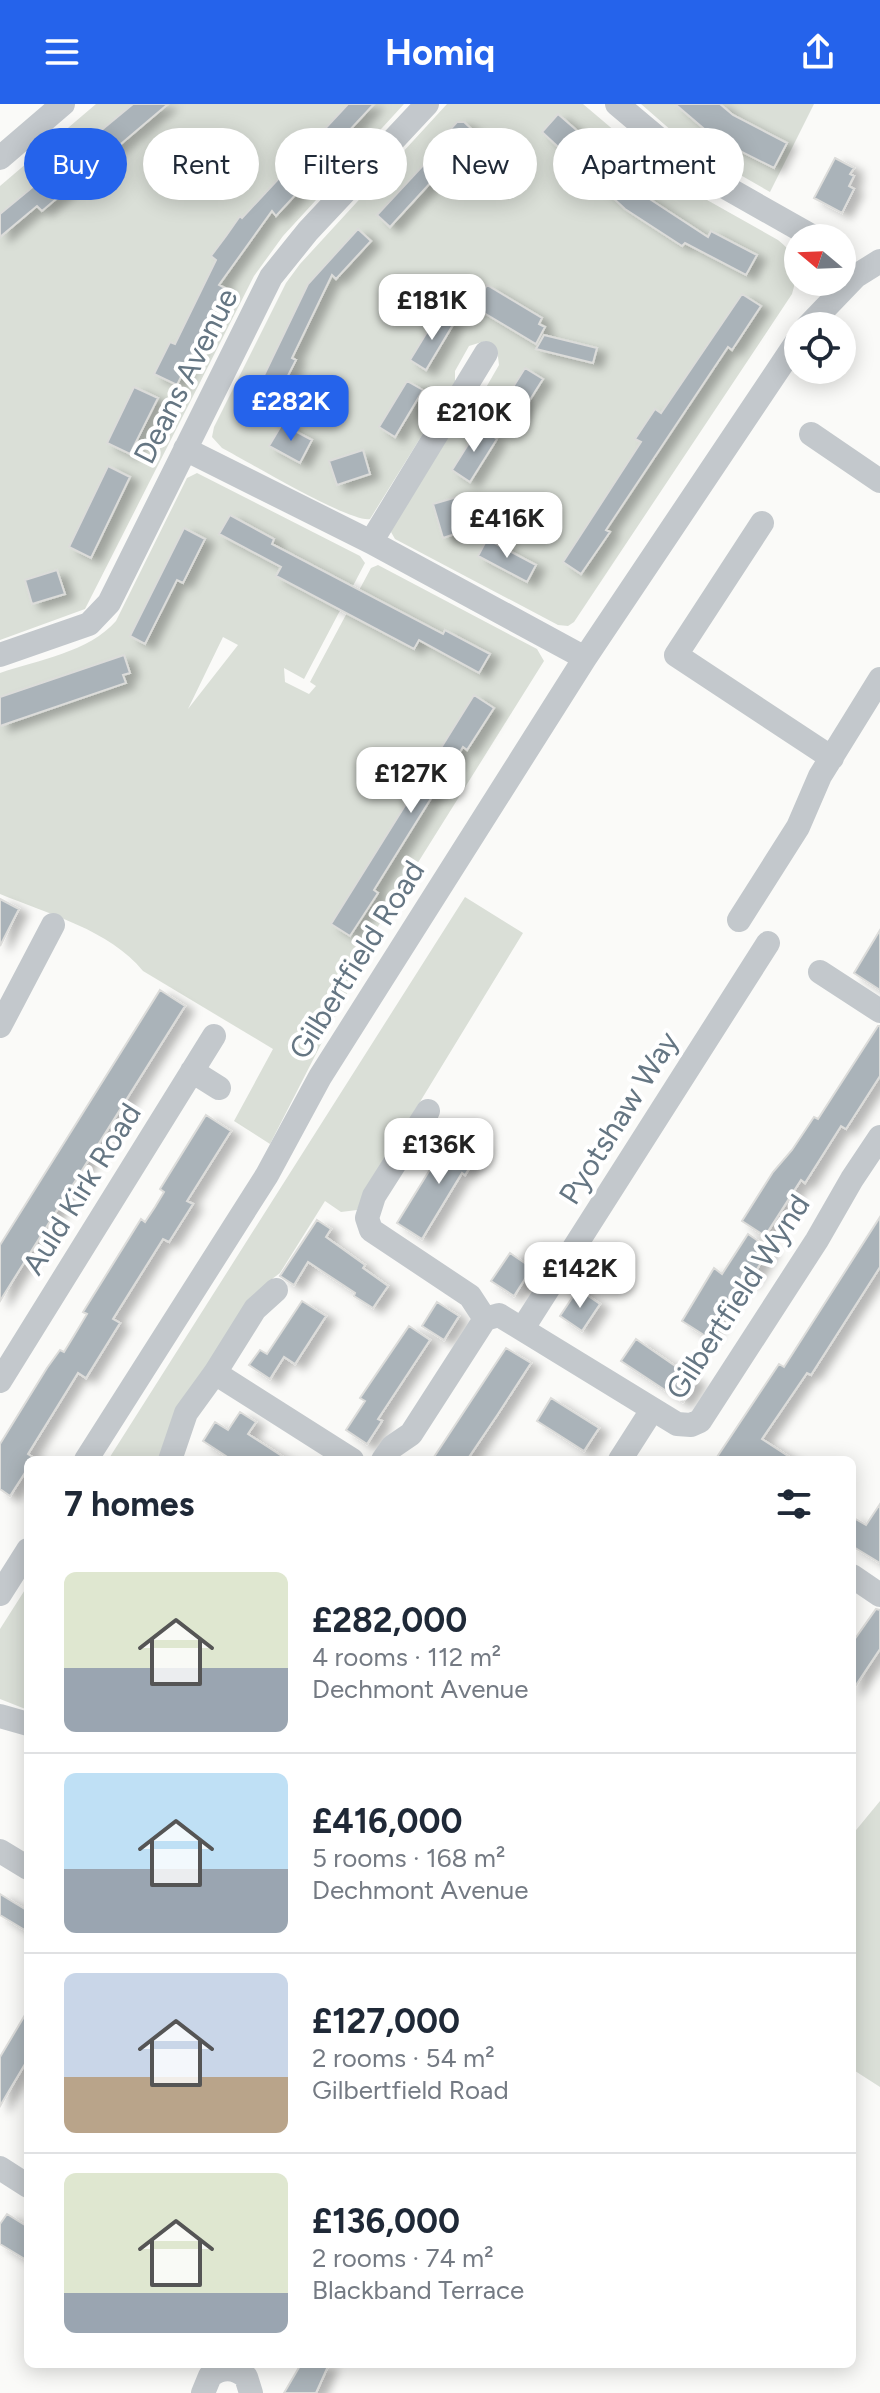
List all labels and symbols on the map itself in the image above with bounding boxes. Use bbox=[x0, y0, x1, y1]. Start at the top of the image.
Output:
north arrow bbox=[784, 224, 856, 296]
pin: £181K bbox=[376, 274, 488, 342]
street label: Deans Avenue bbox=[126, 282, 246, 470]
pin: £282K bbox=[235, 375, 347, 443]
pin: £210K bbox=[418, 386, 530, 454]
pin: £416K bbox=[451, 492, 563, 560]
pin: £127K bbox=[355, 747, 467, 815]
street label: Gilbertfield Road bbox=[281, 854, 432, 1066]
street label: Pyotshaw Way bbox=[551, 1024, 686, 1211]
street label: Auld Kirk Road bbox=[14, 1096, 149, 1281]
pin: £136K bbox=[383, 1118, 495, 1186]
street label: Gilbertfield Wynd bbox=[658, 1187, 818, 1406]
pin: £142K bbox=[524, 1242, 636, 1310]

